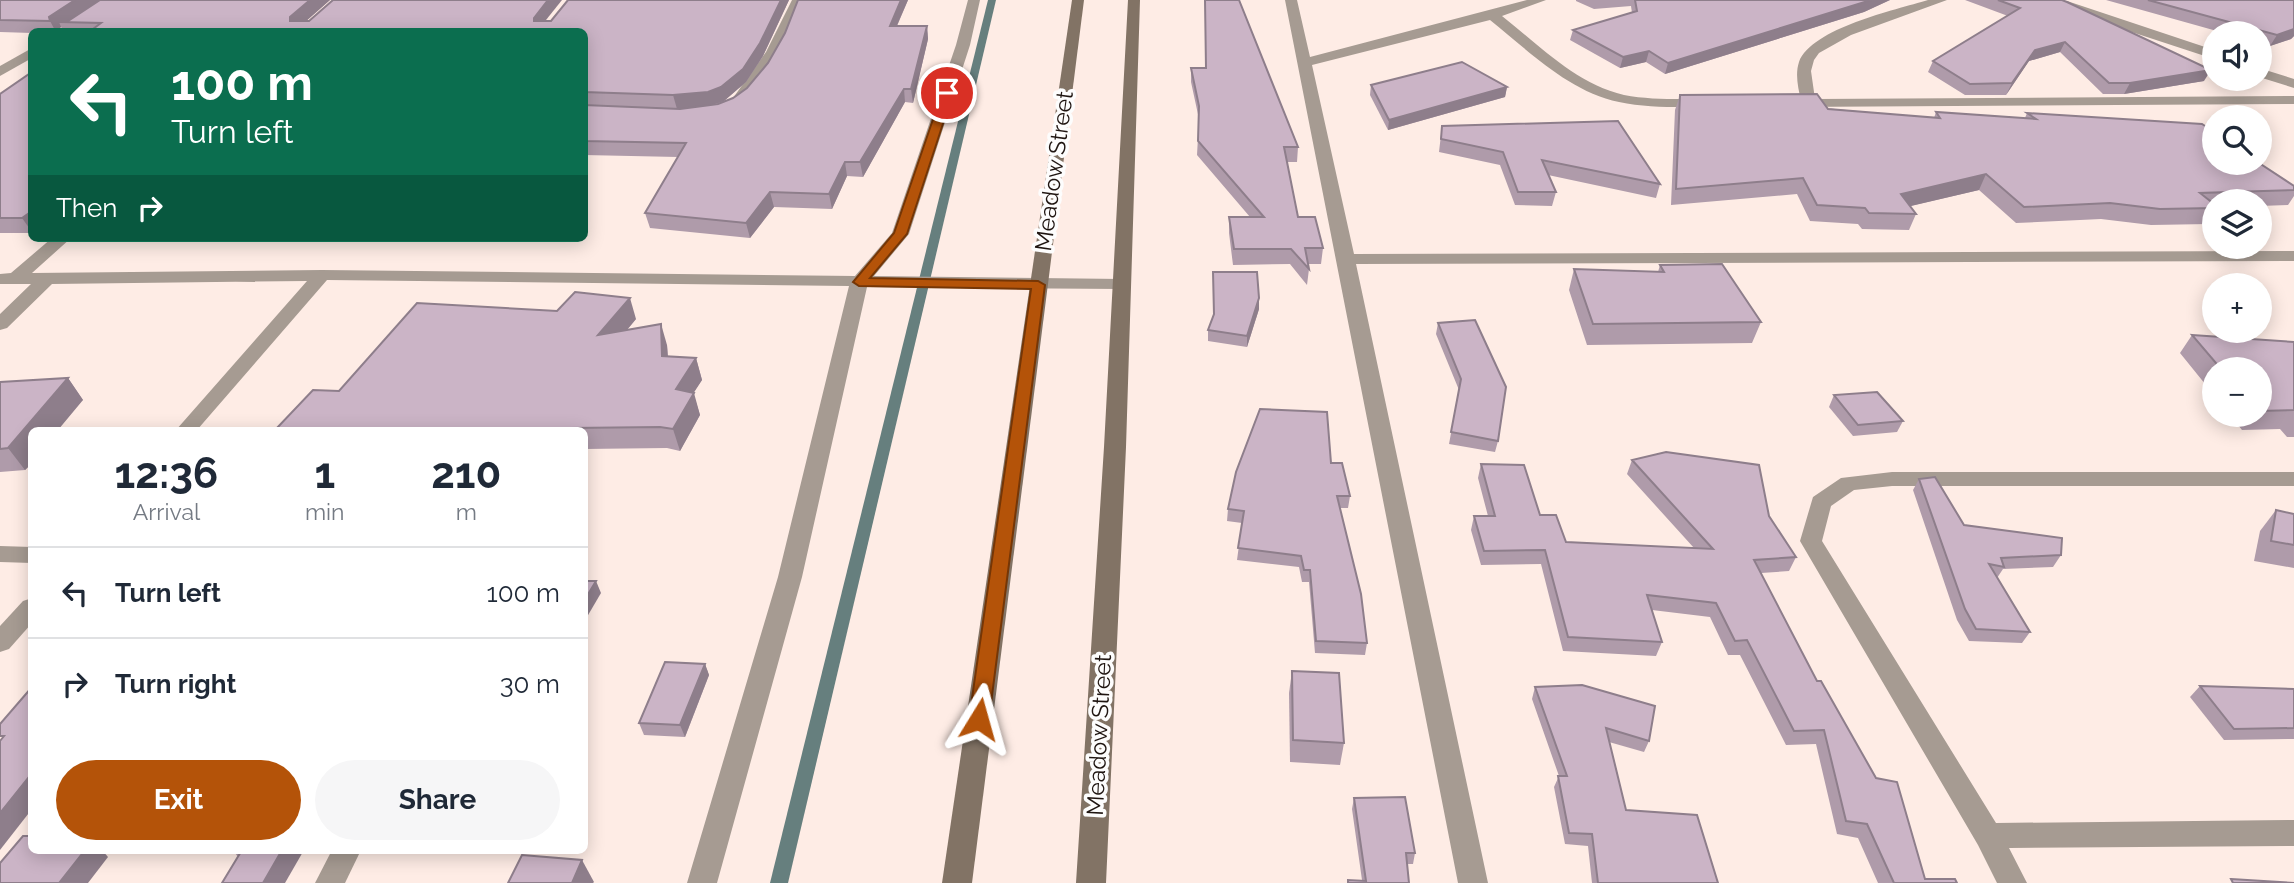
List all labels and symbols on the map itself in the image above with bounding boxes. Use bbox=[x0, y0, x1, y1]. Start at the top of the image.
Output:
pin bbox=[917, 63, 977, 123]
street label: Meadow Street bbox=[1029, 89, 1078, 253]
street label: Meadow Street bbox=[1081, 653, 1116, 816]
position arrow bbox=[942, 682, 1016, 756]

